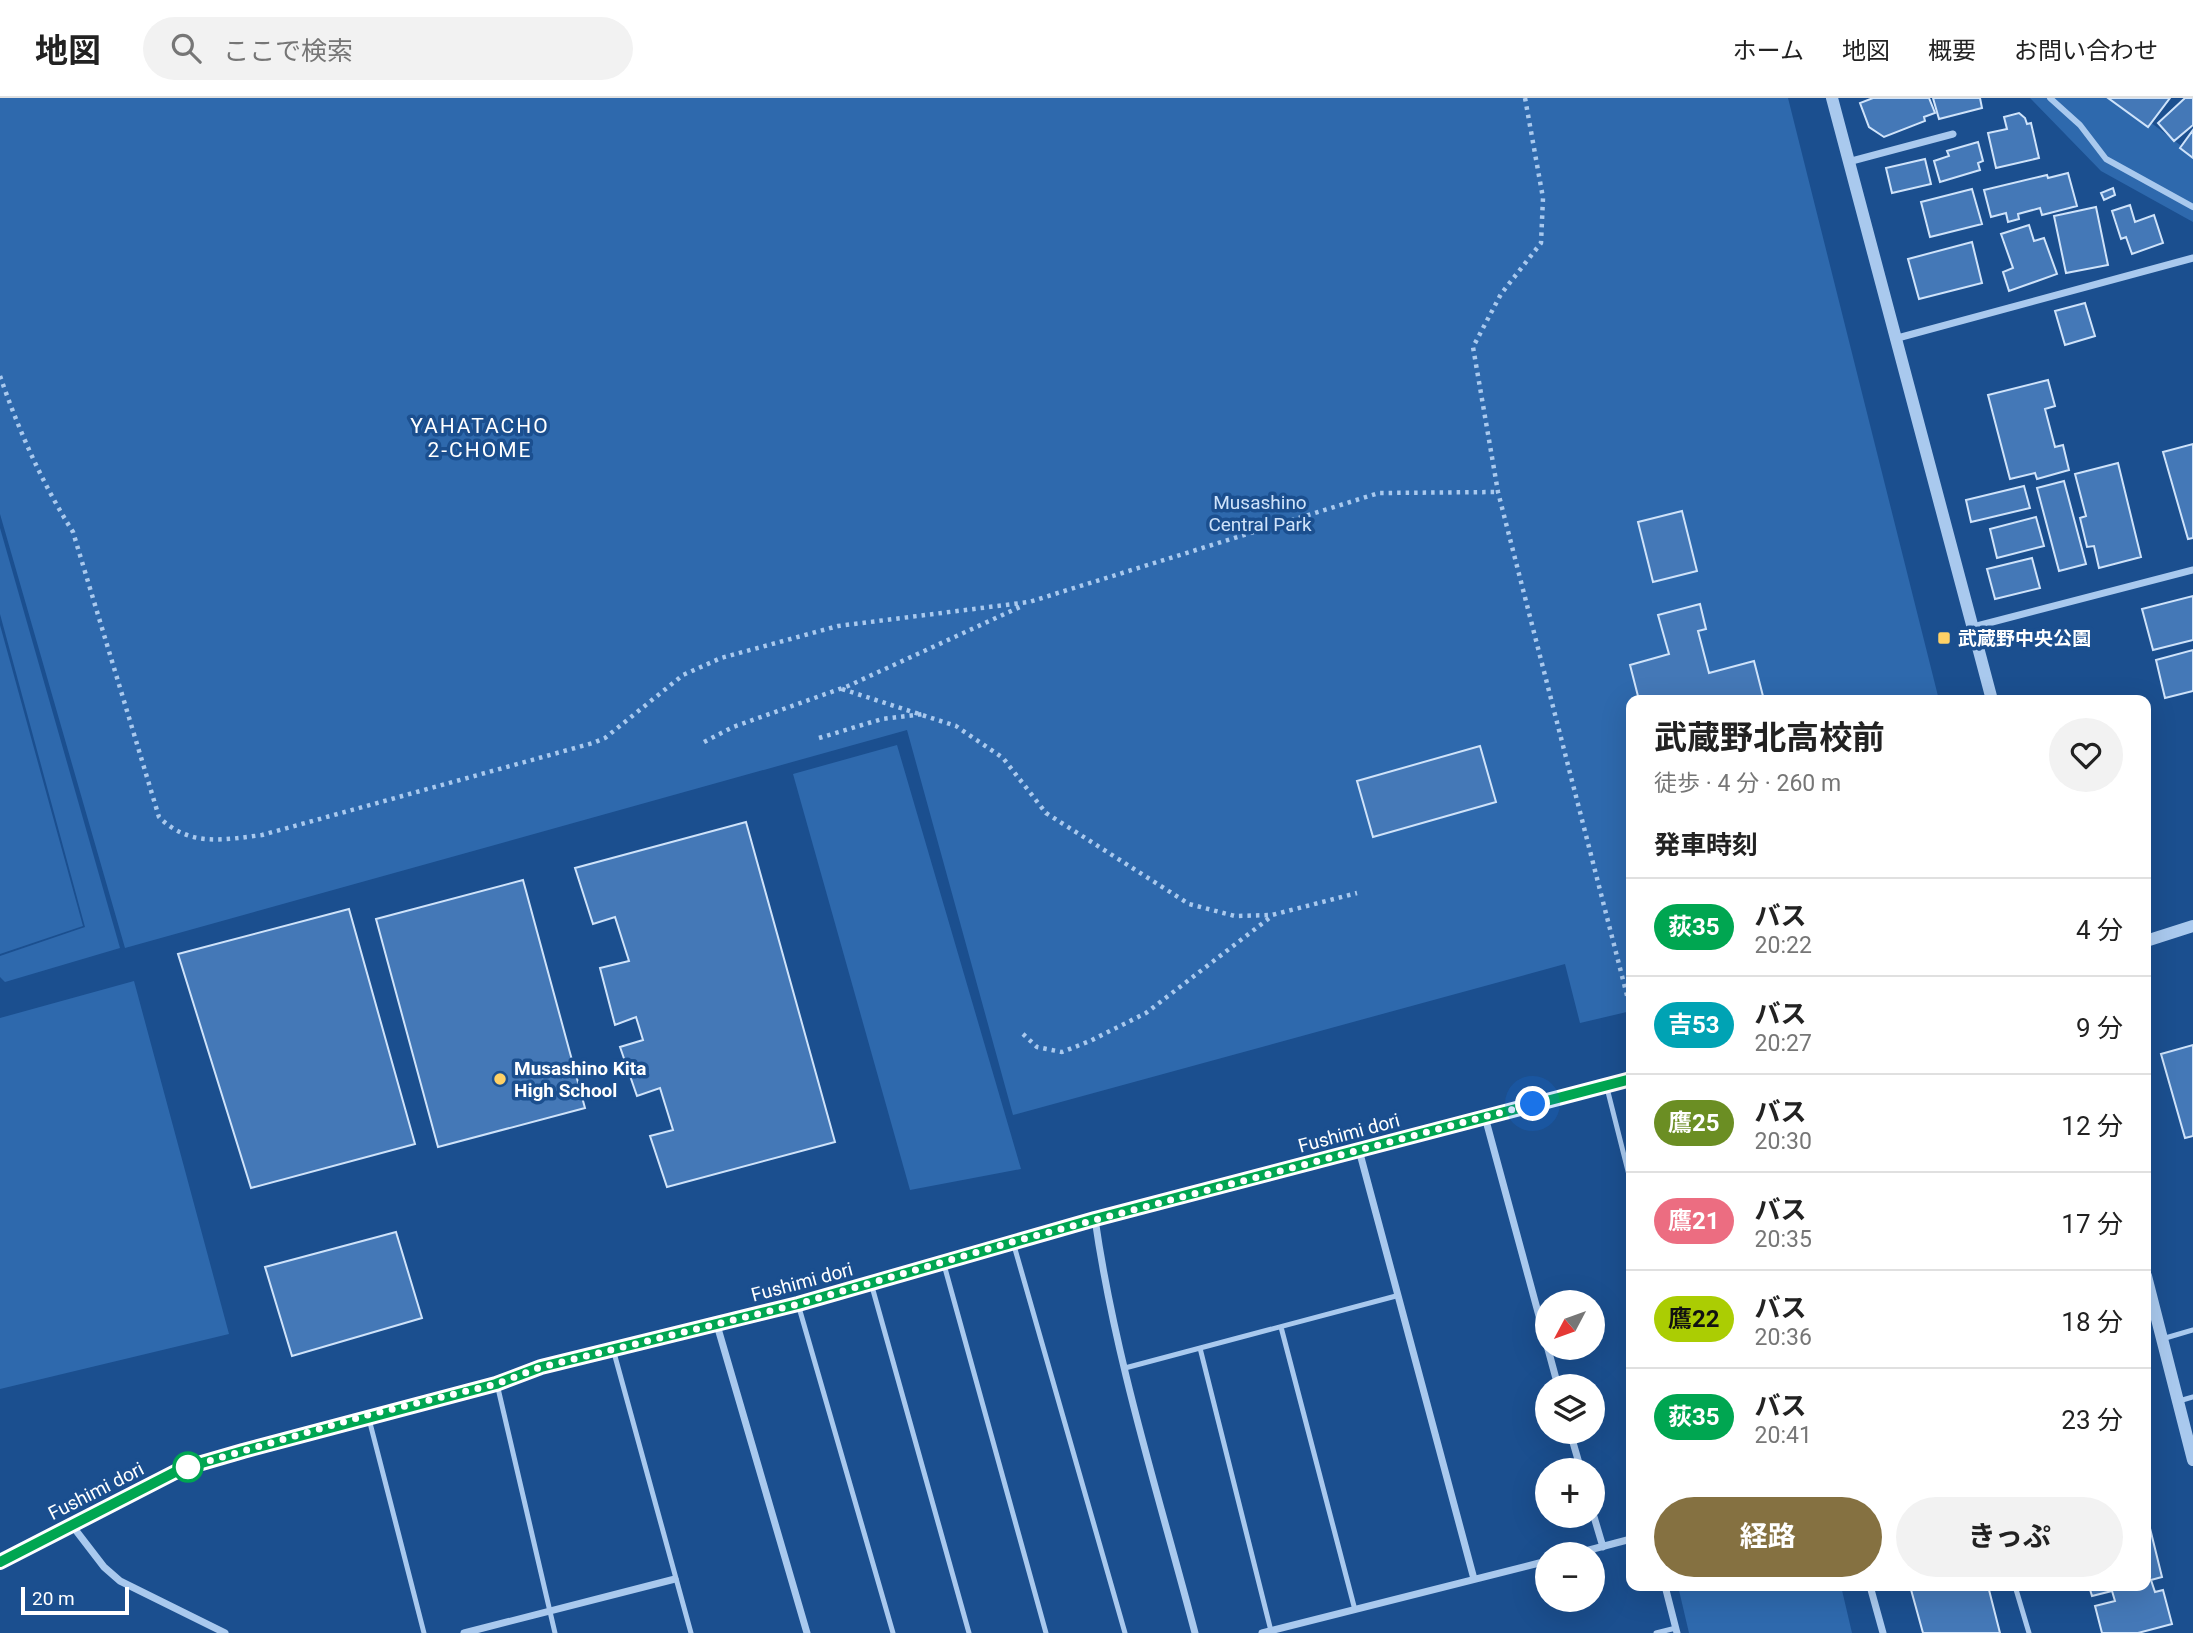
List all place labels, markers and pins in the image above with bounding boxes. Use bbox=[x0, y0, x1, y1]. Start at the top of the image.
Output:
place label: 武蔵野中央公園 bbox=[1958, 627, 2091, 650]
marker: 武蔵野中央公園 bbox=[1936, 630, 1952, 646]
place label: Musashino Kita High School bbox=[514, 1057, 646, 1102]
marker: Musashino Kita High School bbox=[492, 1071, 508, 1087]
unlabelled marker bbox=[173, 1452, 203, 1482]

